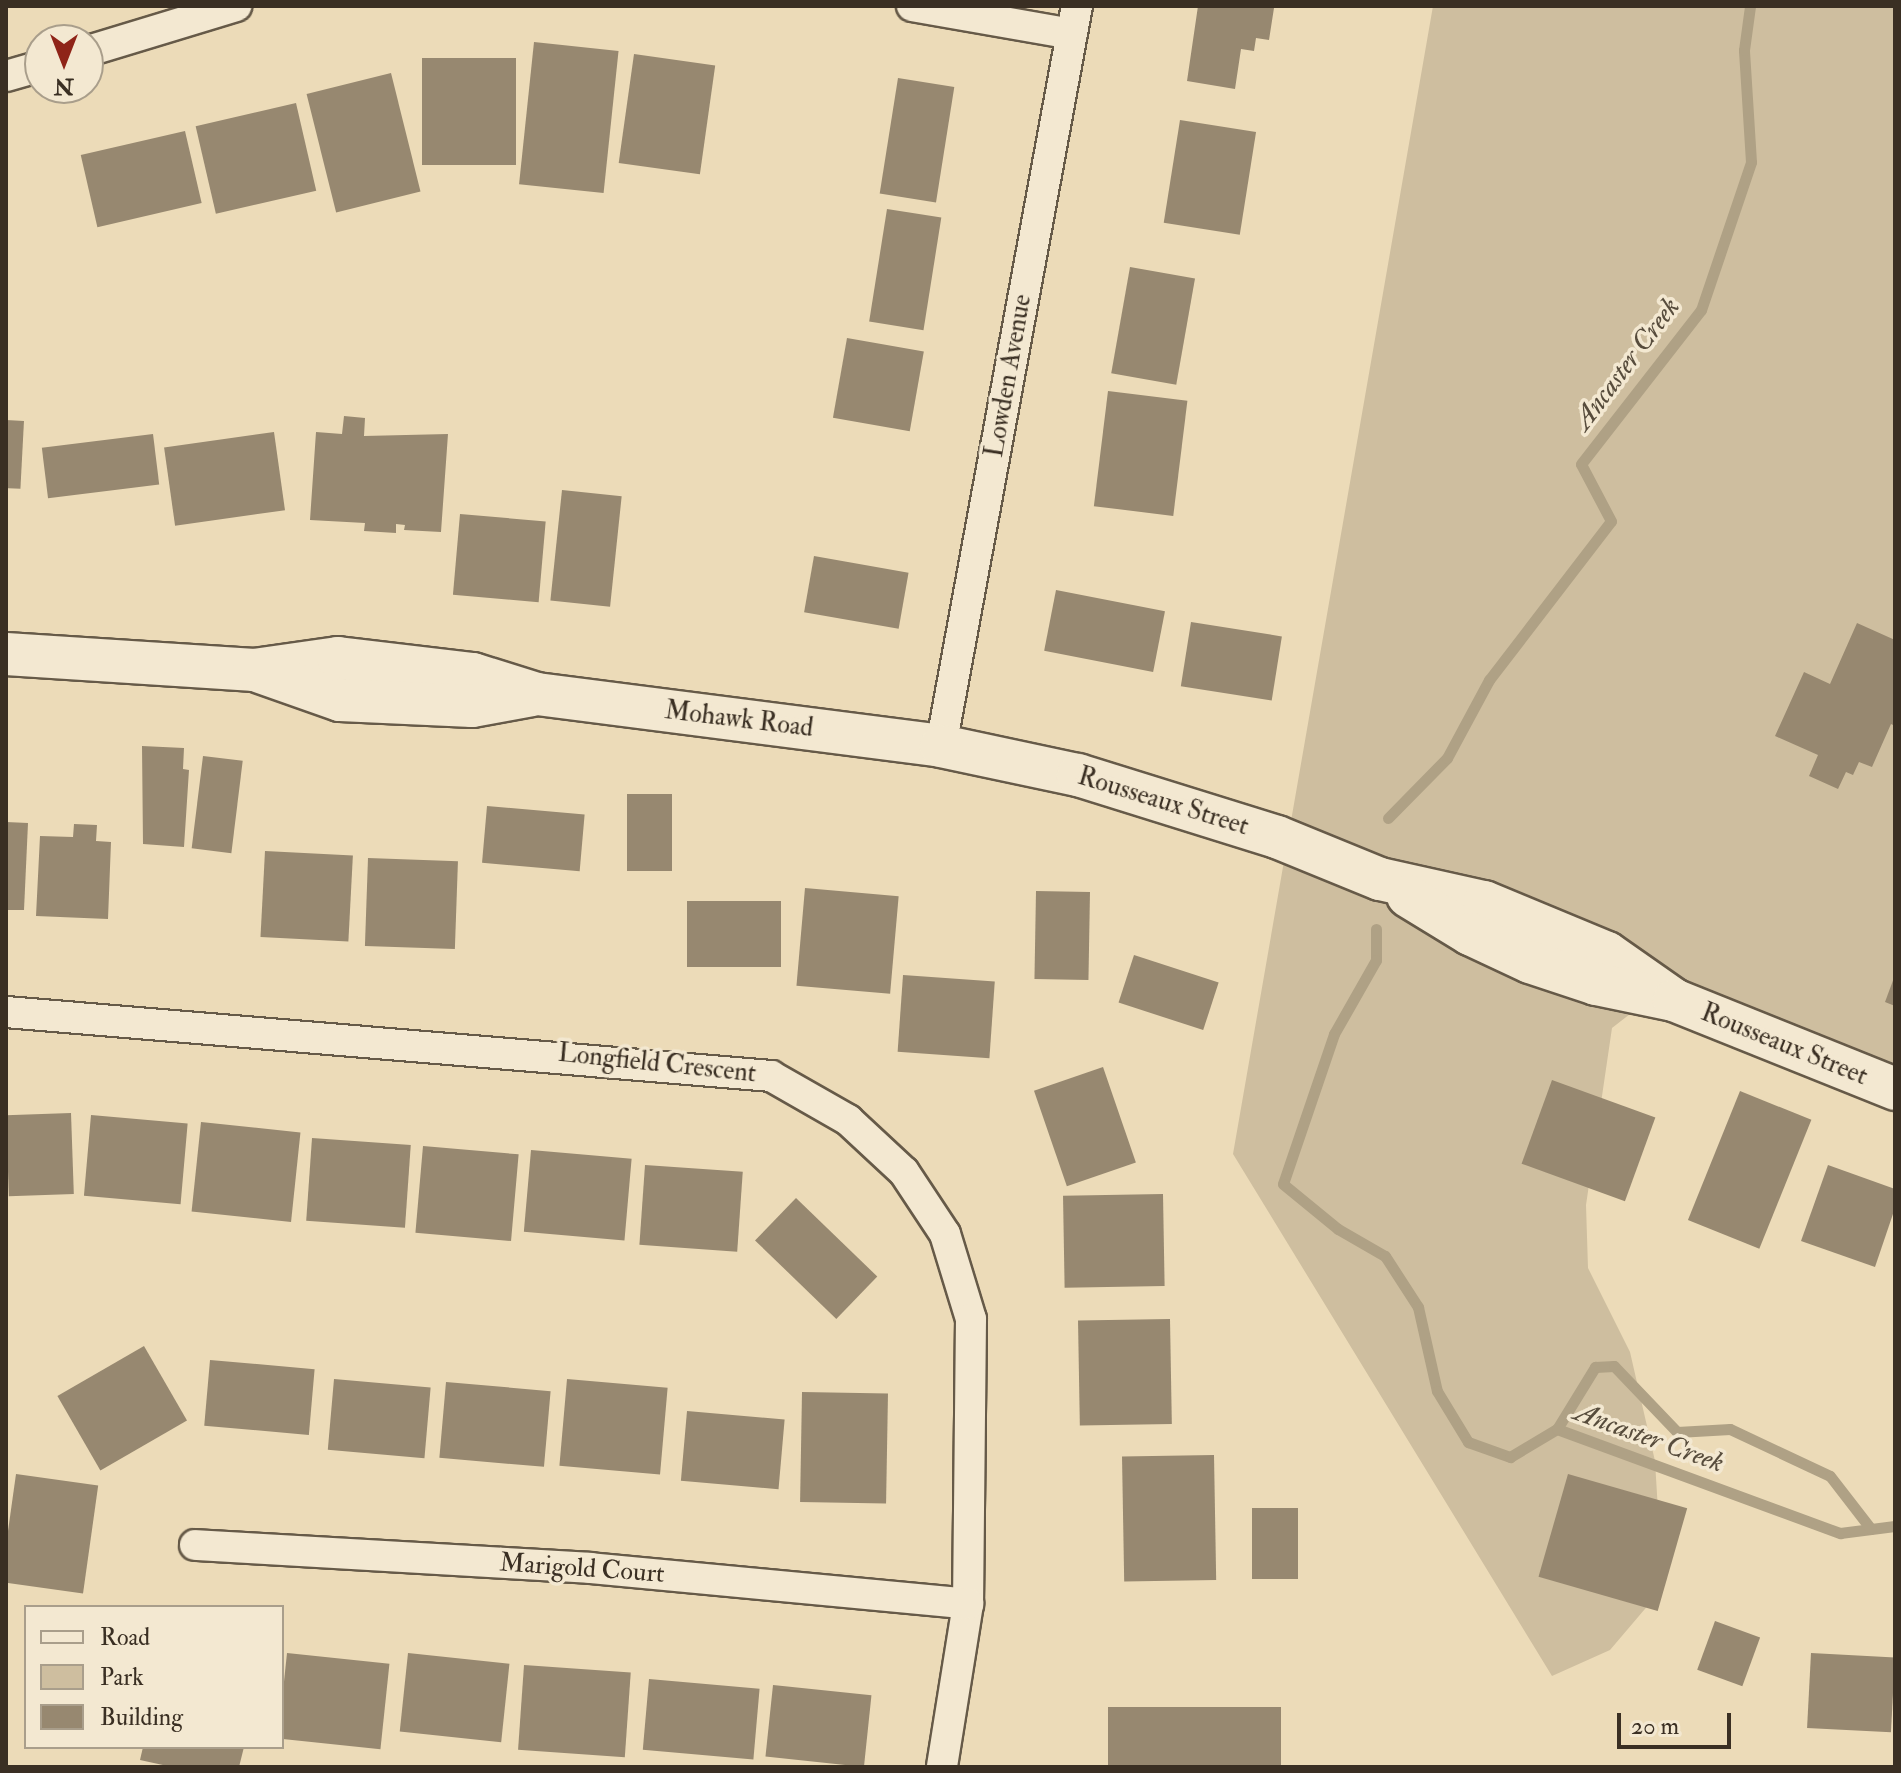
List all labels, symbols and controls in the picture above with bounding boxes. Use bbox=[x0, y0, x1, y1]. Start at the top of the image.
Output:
north arrow bbox=[24, 24, 104, 104]
text: N bbox=[54, 72, 74, 100]
water label: Ancaster Creek bbox=[1566, 291, 1688, 437]
street label: Lowden Avenue bbox=[979, 292, 1039, 460]
street label: Mohawk Road bbox=[663, 695, 815, 745]
street label: Rousseaux Street bbox=[1074, 761, 1252, 843]
street label: Rousseaux Street bbox=[1696, 997, 1872, 1093]
street label: Longfield Crescent bbox=[556, 1038, 758, 1090]
water label: Ancaster Creek bbox=[1570, 1395, 1728, 1481]
street label: Marigold Court bbox=[498, 1548, 666, 1590]
legend bbox=[24, 1605, 284, 1749]
text: Road bbox=[100, 1622, 150, 1653]
text: Park bbox=[100, 1662, 144, 1693]
scale bar bbox=[1621, 1697, 1735, 1747]
text: Building bbox=[100, 1702, 183, 1733]
text: 20 m bbox=[1631, 1711, 1679, 1742]

